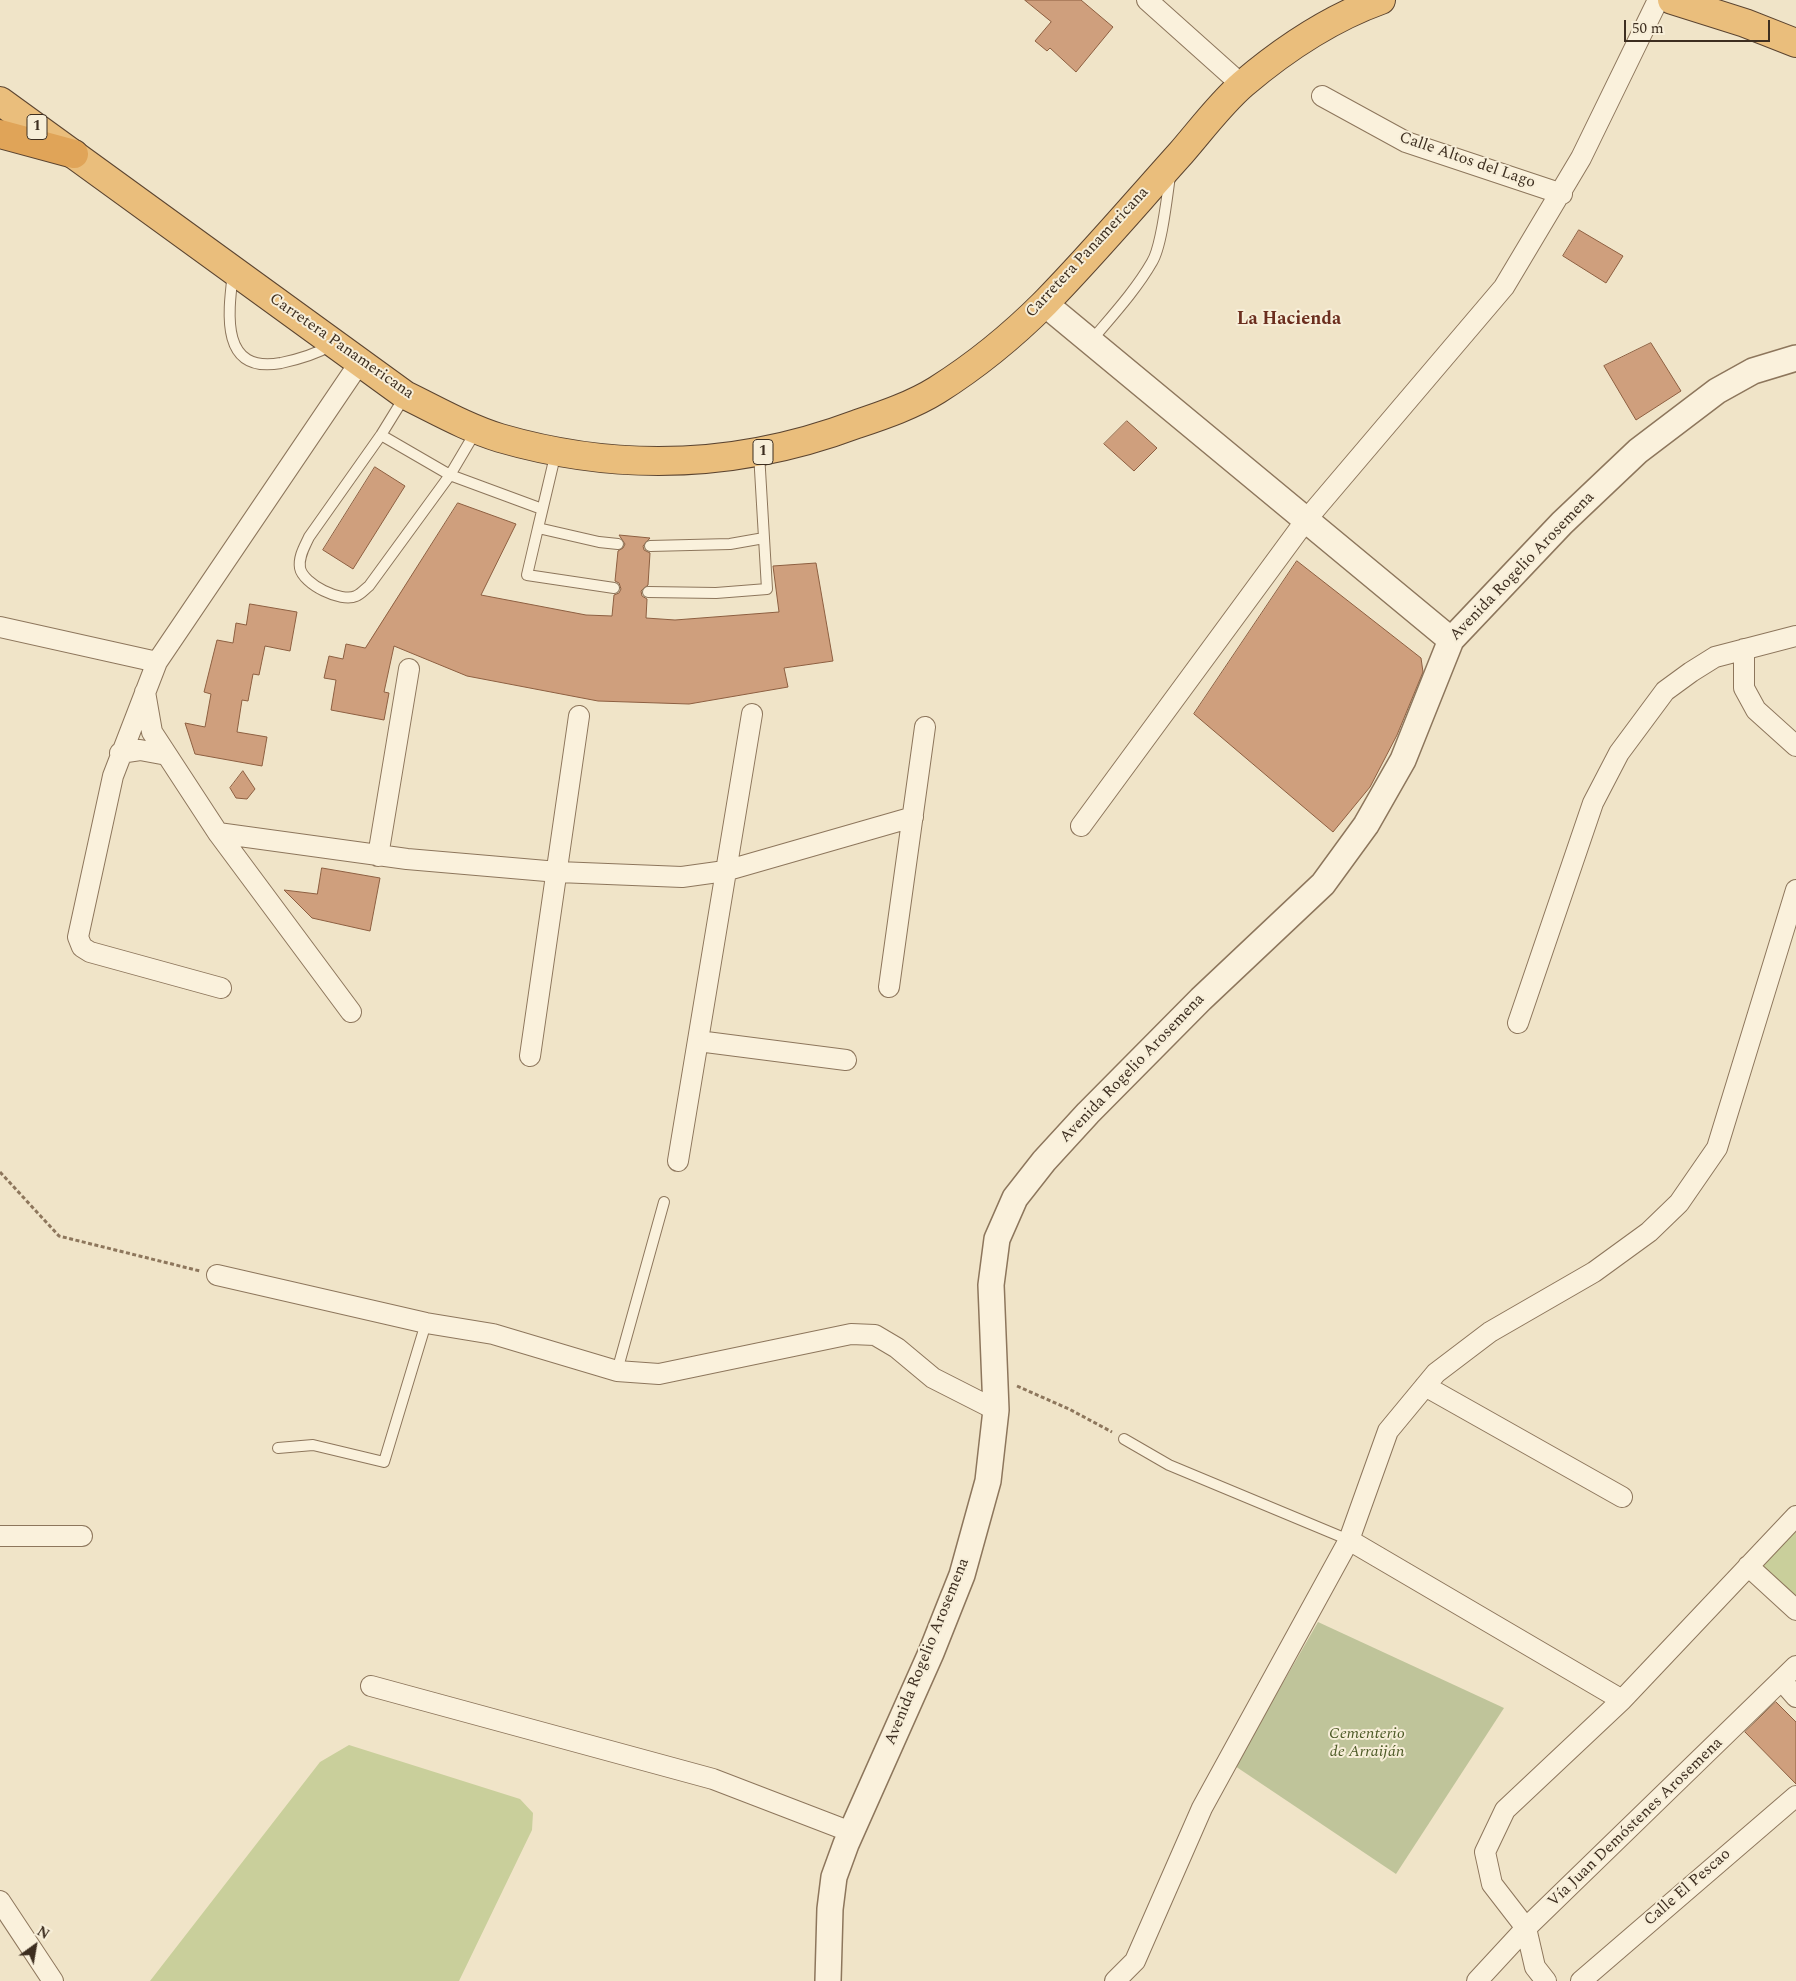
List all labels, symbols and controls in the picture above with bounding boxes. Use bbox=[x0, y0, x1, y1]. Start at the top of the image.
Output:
scale bar bbox=[1626, 10, 1772, 42]
text: 50 m bbox=[1632, 17, 1664, 40]
road number: 1 bbox=[27, 114, 47, 140]
street label: Calle Altos del Lago bbox=[1396, 129, 1538, 193]
street label: Carretera Panamericana bbox=[1022, 184, 1154, 322]
street label: Carretera Panamericana bbox=[265, 290, 417, 404]
district label: La Hacienda bbox=[1237, 309, 1341, 331]
road number: 1 bbox=[753, 440, 773, 464]
street label: Avenida Rogelio Arosemena bbox=[1447, 488, 1599, 646]
street label: Avenida Rogelio Arosemena bbox=[1057, 990, 1209, 1148]
street label: Avenida Rogelio Arosemena bbox=[882, 1556, 974, 1748]
park label: Cementerio de Arraiján bbox=[1329, 1725, 1405, 1763]
street label: Vía Juan Demóstenes Arosemena bbox=[1545, 1734, 1727, 1912]
street label: Calle El Pescao bbox=[1641, 1845, 1735, 1931]
north arrow bbox=[10, 1921, 60, 1971]
text: N bbox=[33, 1921, 54, 1945]

